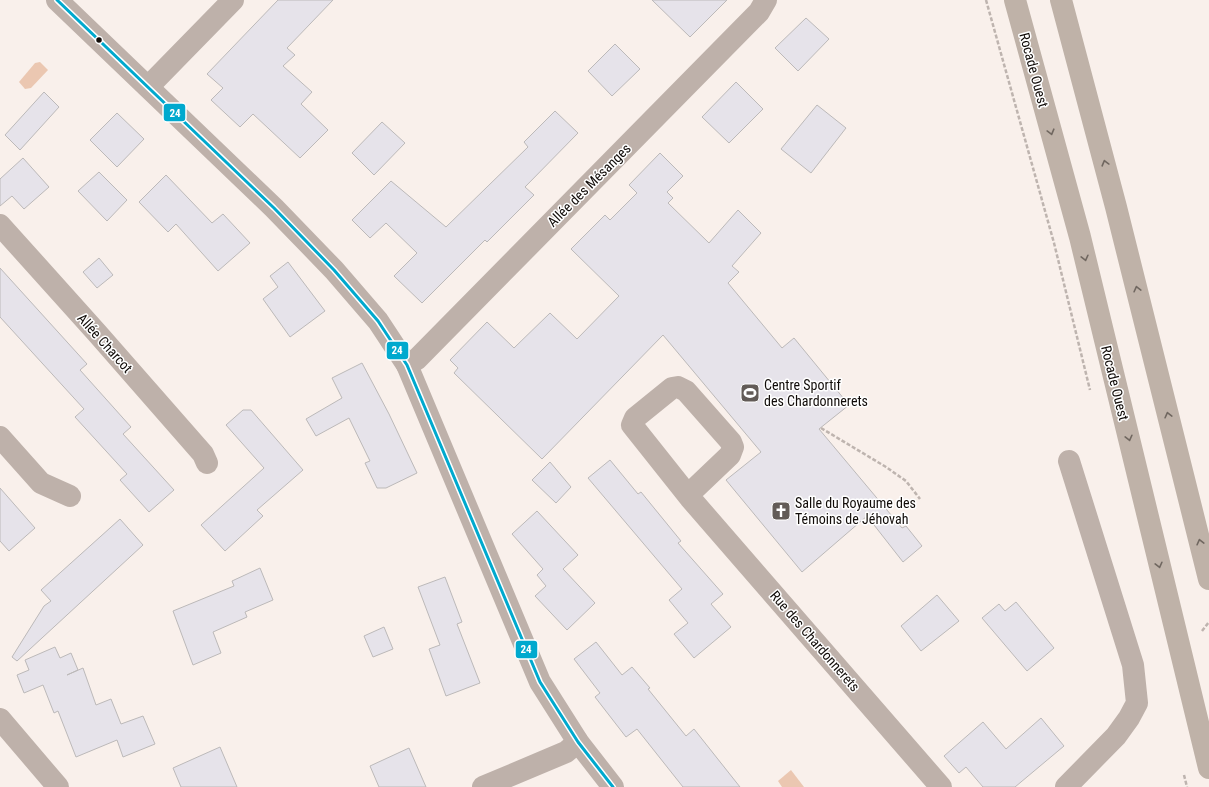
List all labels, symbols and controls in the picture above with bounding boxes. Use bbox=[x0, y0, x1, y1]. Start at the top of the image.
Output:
street label: Rocade Ouest bbox=[1016, 31, 1052, 109]
unlabelled marker bbox=[94, 35, 104, 45]
line badge: 24 bbox=[163, 103, 186, 122]
text: 24 bbox=[169, 107, 181, 120]
one-way arrow bbox=[1046, 128, 1055, 135]
street label: Allée des Mésanges bbox=[544, 140, 634, 230]
one-way arrow bbox=[1101, 160, 1109, 167]
one-way arrow bbox=[1080, 254, 1089, 261]
one-way arrow bbox=[1133, 286, 1141, 293]
street label: Allée Charcot bbox=[74, 310, 136, 376]
line badge: 24 bbox=[386, 341, 409, 360]
text: 24 bbox=[391, 344, 403, 357]
street label: Rocade Ouest bbox=[1098, 344, 1132, 422]
place label: Centre Sportif des Chardonnerets bbox=[764, 377, 868, 409]
sports icon: Centre Sportif des Chardonnerets bbox=[739, 382, 761, 404]
one-way arrow bbox=[1164, 412, 1173, 419]
one-way arrow bbox=[1124, 435, 1132, 442]
place label: Salle du Royaume des Témoins de Jéhovah bbox=[795, 495, 916, 527]
church icon: Salle du Royaume des Témoins de Jéhovah bbox=[770, 500, 792, 522]
one-way arrow bbox=[1196, 538, 1204, 545]
one-way arrow bbox=[1155, 562, 1163, 568]
street label: Rue des Chardonnerets bbox=[767, 587, 863, 695]
line badge: 24 bbox=[515, 640, 538, 659]
text: 24 bbox=[520, 643, 532, 656]

